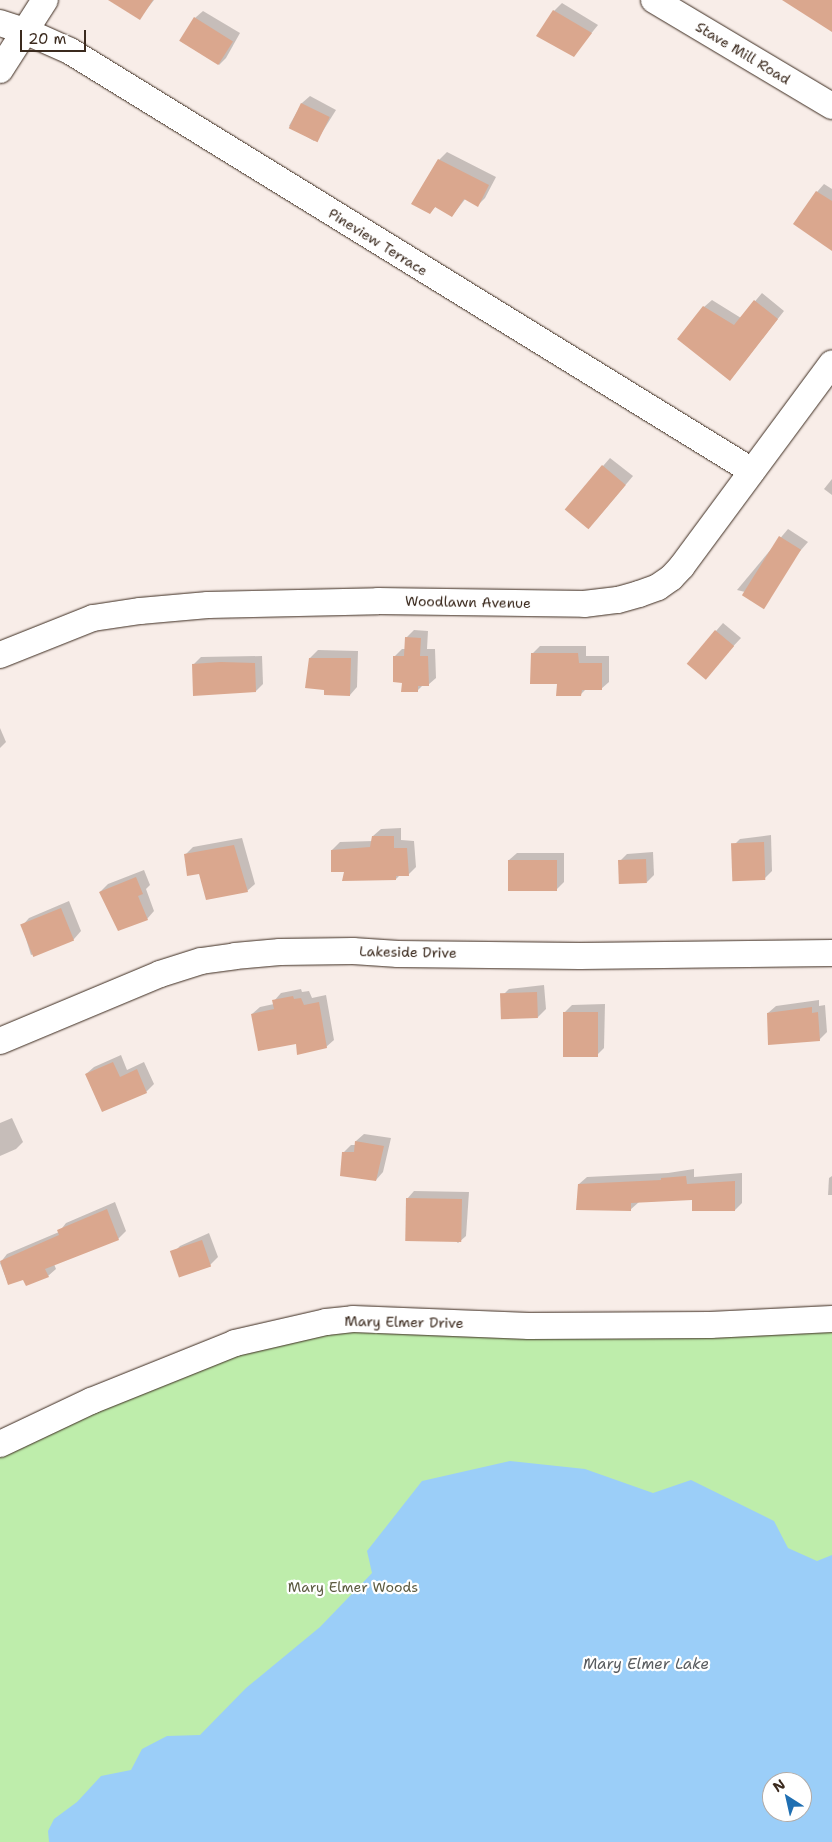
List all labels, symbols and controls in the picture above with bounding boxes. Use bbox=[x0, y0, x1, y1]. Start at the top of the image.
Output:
street label: Stave Mill Road bbox=[693, 18, 793, 88]
scale bar bbox=[22, 20, 89, 52]
text: 20 m bbox=[28, 29, 67, 49]
street label: Pineview Terrace bbox=[325, 205, 431, 279]
street label: Woodlawn Avenue bbox=[405, 593, 531, 611]
street label: Lakeside Drive bbox=[359, 943, 457, 961]
street label: Mary Elmer Drive bbox=[344, 1313, 464, 1331]
park label: Mary Elmer Woods bbox=[288, 1579, 418, 1595]
water label: Mary Elmer Lake bbox=[583, 1656, 709, 1674]
north arrow bbox=[762, 1772, 812, 1822]
text: N bbox=[769, 1775, 789, 1796]

